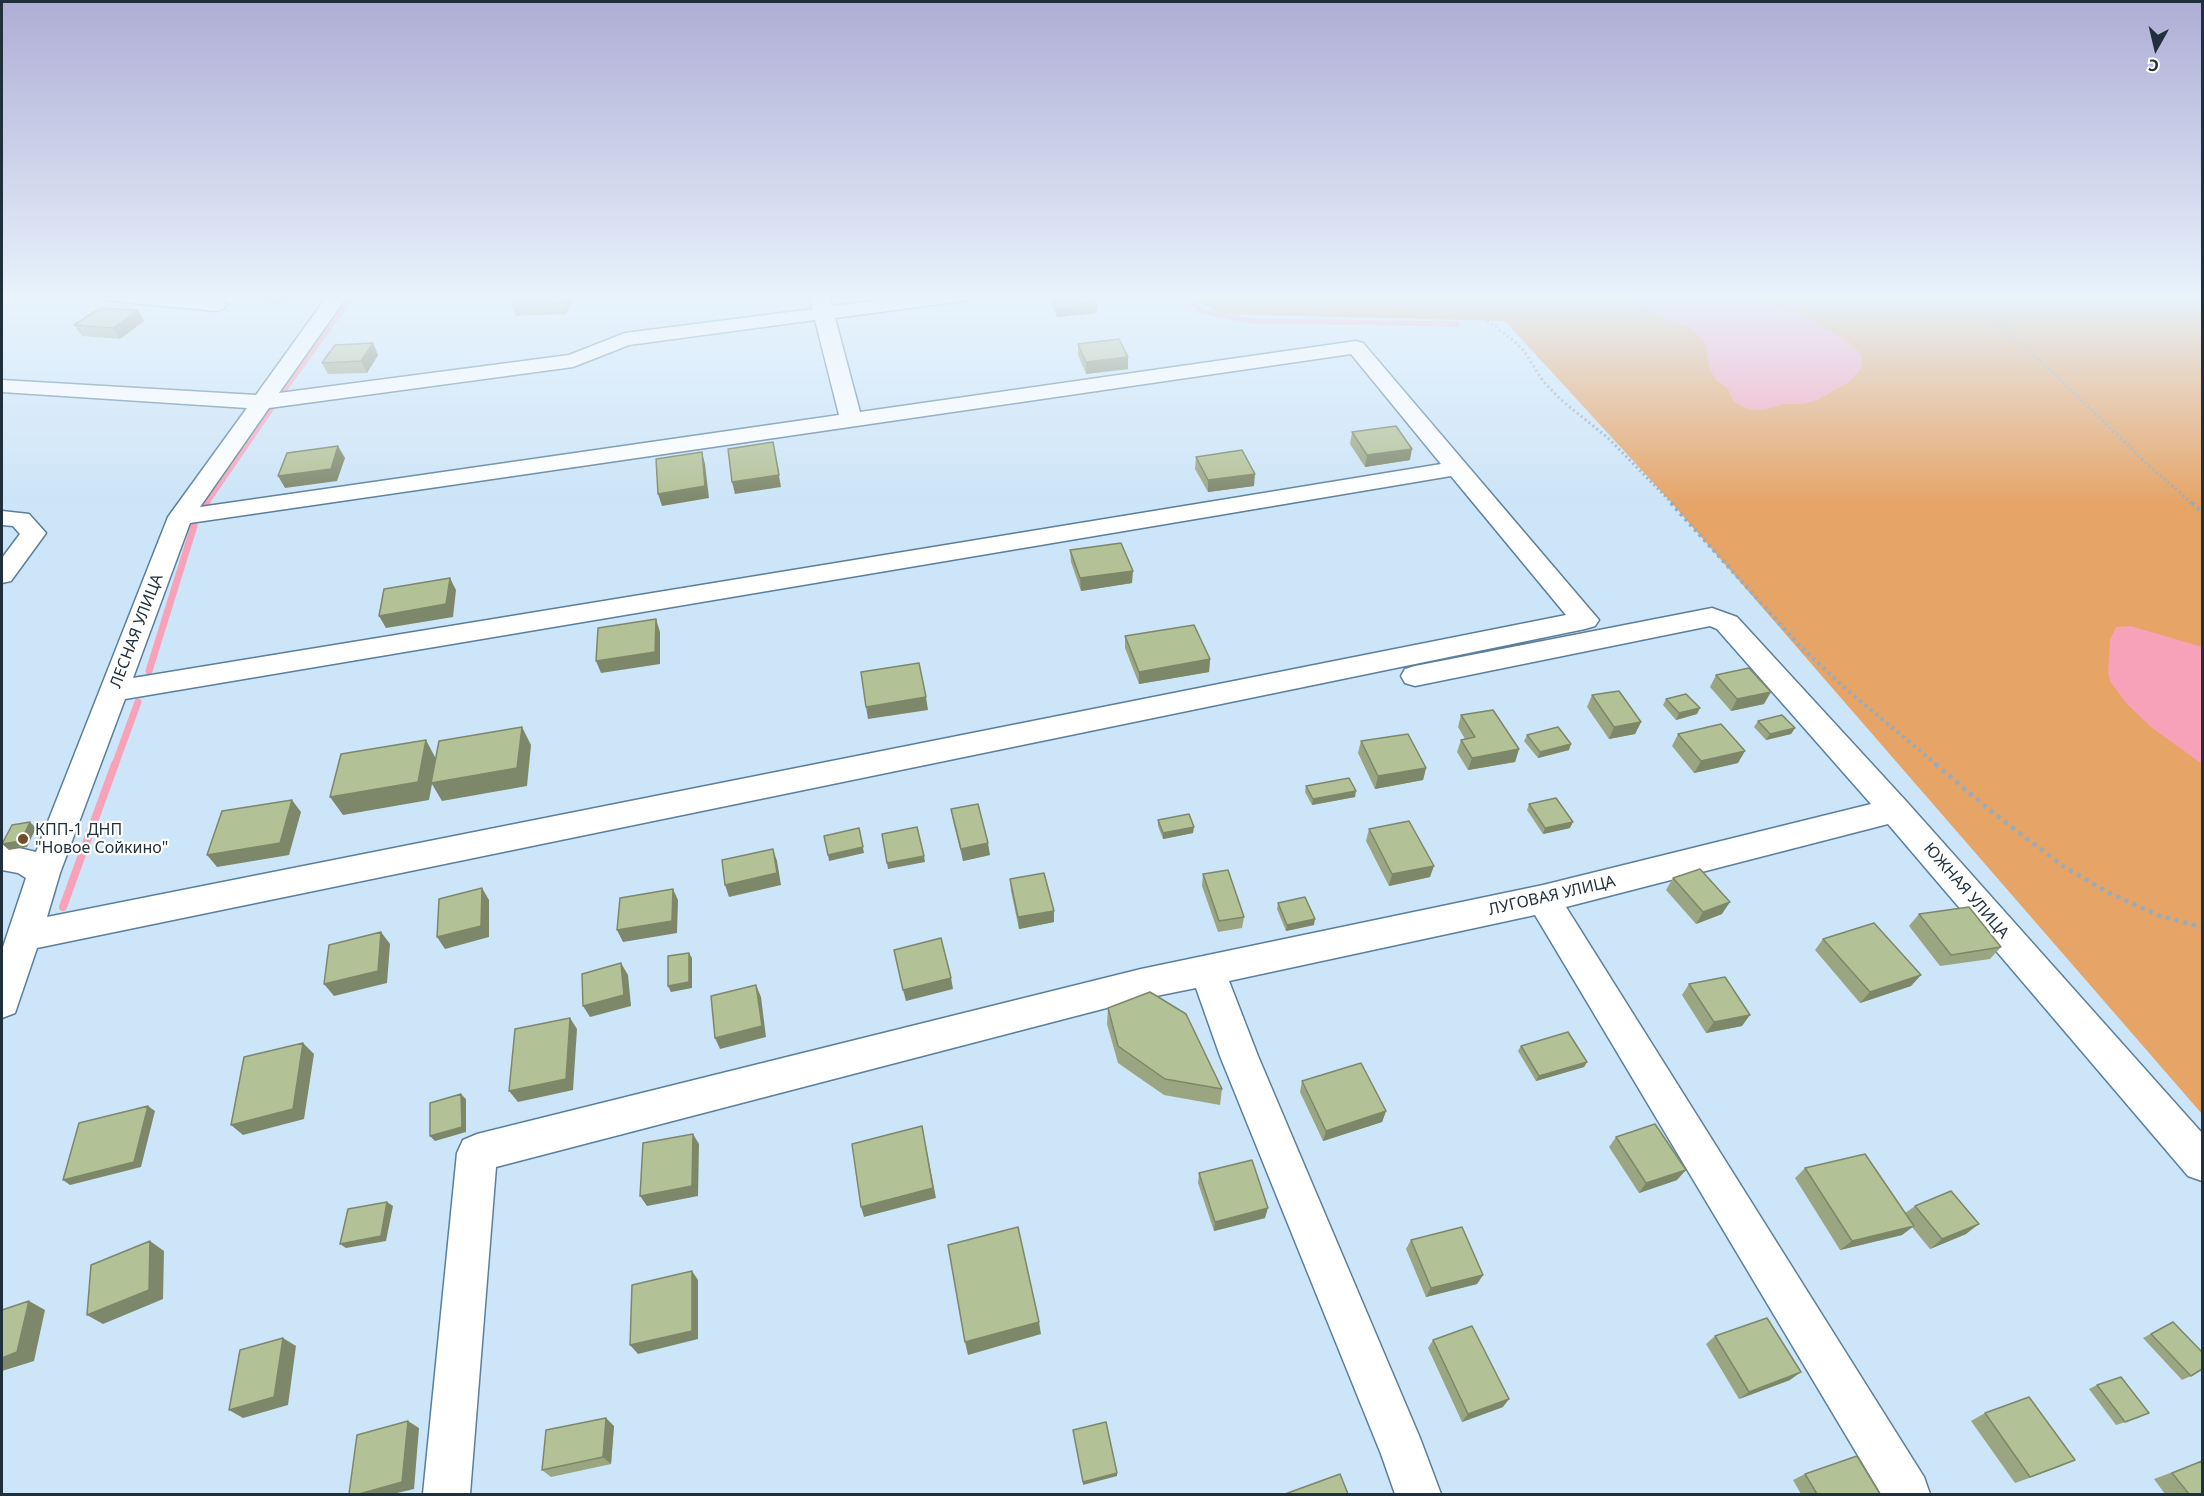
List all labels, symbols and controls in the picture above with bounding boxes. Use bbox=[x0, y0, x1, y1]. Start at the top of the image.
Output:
north arrow bbox=[2126, 18, 2186, 78]
text: С bbox=[2147, 54, 2160, 77]
street label: ЛЕСНАЯ УЛИЦА bbox=[106, 571, 168, 691]
place label: КПП-1 ДНП "Новое Сойкино" bbox=[35, 820, 168, 858]
marker: КПП-1 ДНП "Новое Сойкино" bbox=[16, 832, 30, 846]
street label: ЮЖНАЯ УЛИЦА bbox=[1919, 839, 2013, 943]
street label: ЛУГОВАЯ УЛИЦА bbox=[1487, 872, 1617, 920]

